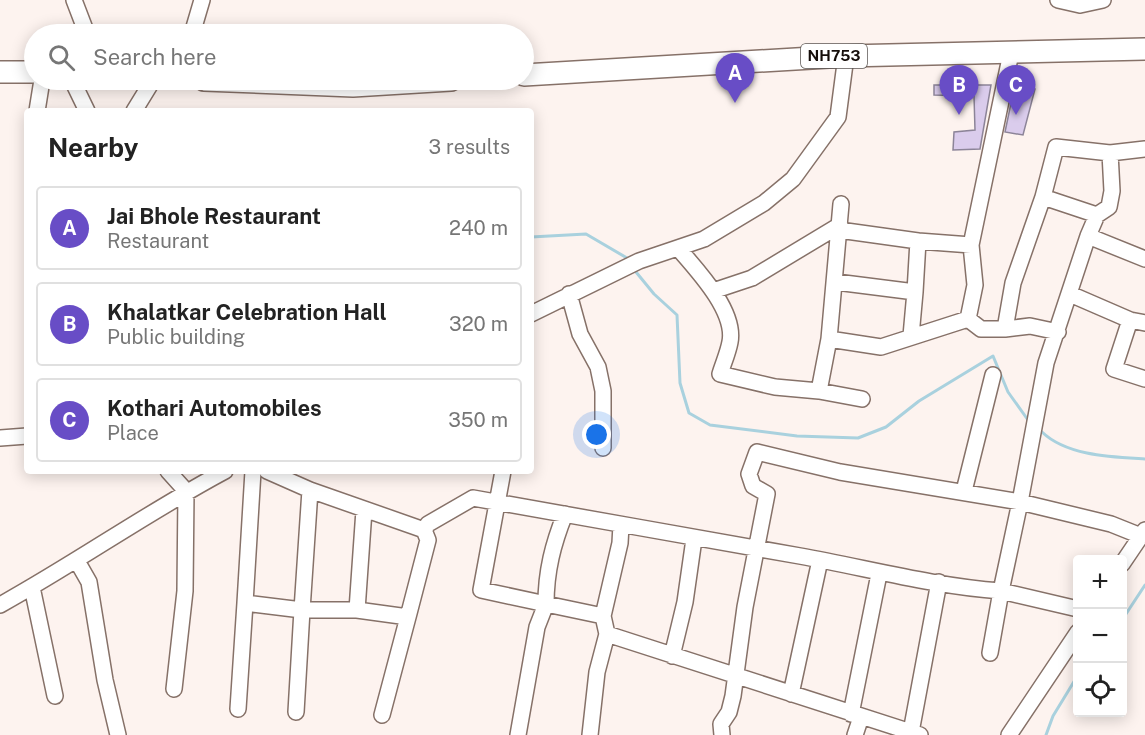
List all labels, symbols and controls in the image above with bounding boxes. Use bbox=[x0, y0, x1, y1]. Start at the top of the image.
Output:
search box bbox=[24, 24, 534, 90]
icon: search bbox=[45, 41, 78, 74]
text: Search here bbox=[93, 44, 217, 70]
road number: NH753 bbox=[801, 44, 867, 68]
pin: A bbox=[716, 54, 754, 103]
pin: B bbox=[940, 66, 978, 115]
pin: C bbox=[996, 66, 1036, 115]
text: Nearby bbox=[48, 132, 138, 163]
text: 3 results bbox=[429, 135, 510, 159]
text: Jai Bhole Restaurant bbox=[107, 203, 321, 229]
text: A bbox=[62, 216, 77, 240]
text: 240 m bbox=[449, 216, 508, 240]
text: Restaurant bbox=[107, 229, 209, 253]
text: Khalatkar Celebration Hall bbox=[107, 299, 387, 325]
text: B bbox=[63, 312, 76, 336]
text: 320 m bbox=[449, 312, 508, 336]
text: Public building bbox=[107, 325, 245, 349]
text: Kothari Automobiles bbox=[107, 395, 322, 421]
text: C bbox=[62, 408, 77, 432]
text: 350 m bbox=[448, 408, 508, 432]
your location bbox=[582, 420, 611, 449]
text: Place bbox=[107, 421, 159, 445]
map controls bbox=[1073, 555, 1127, 717]
button: + bbox=[1073, 555, 1127, 609]
button: − bbox=[1073, 609, 1127, 663]
button: locate bbox=[1073, 663, 1127, 717]

